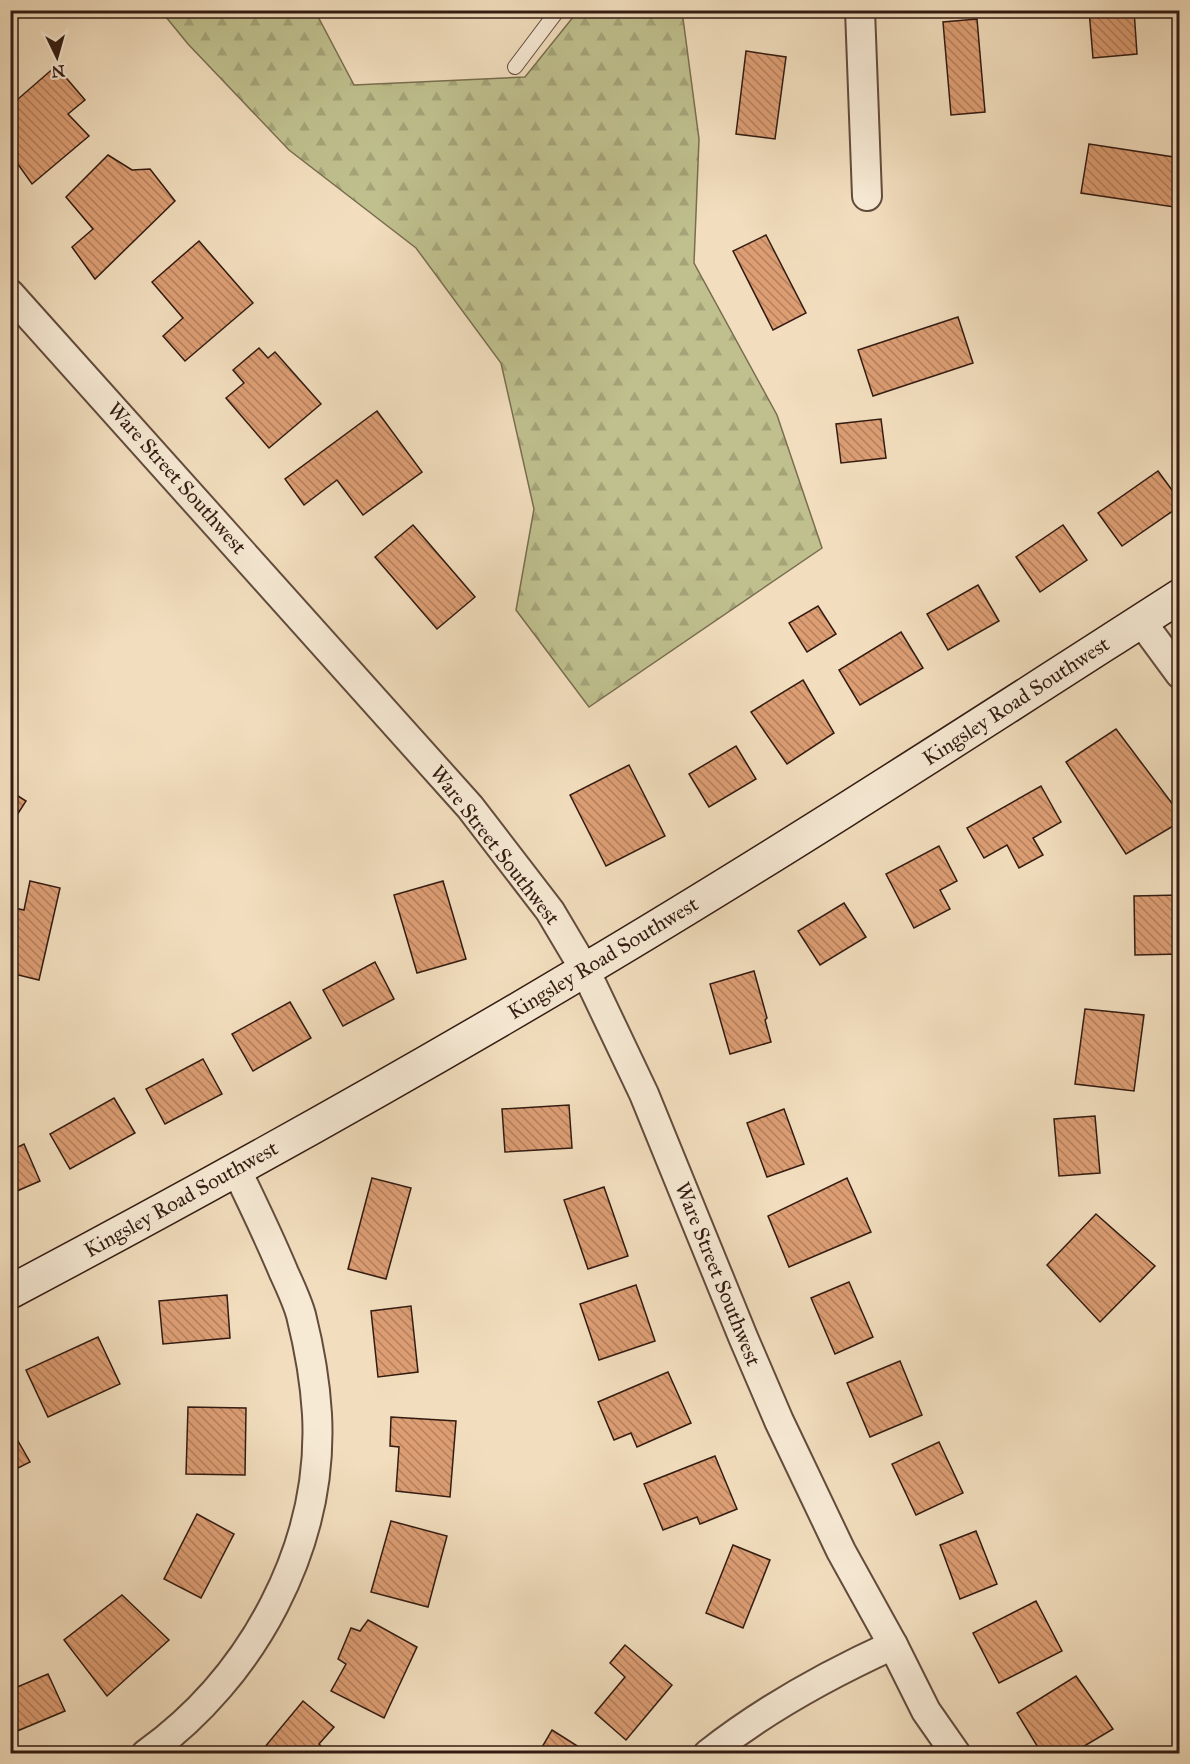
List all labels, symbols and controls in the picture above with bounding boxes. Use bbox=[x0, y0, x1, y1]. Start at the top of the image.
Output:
north arrow bbox=[27, 27, 87, 87]
text: N bbox=[50, 61, 66, 82]
street label: Ware Street Southwest bbox=[102, 397, 253, 560]
street label: Kingsley Road Southwest bbox=[918, 631, 1115, 771]
street label: Ware Street Southwest bbox=[424, 760, 566, 931]
street label: Kingsley Road Southwest bbox=[503, 891, 703, 1025]
street label: Kingsley Road Southwest bbox=[80, 1135, 283, 1263]
street label: Ware Street Southwest bbox=[669, 1178, 767, 1370]

